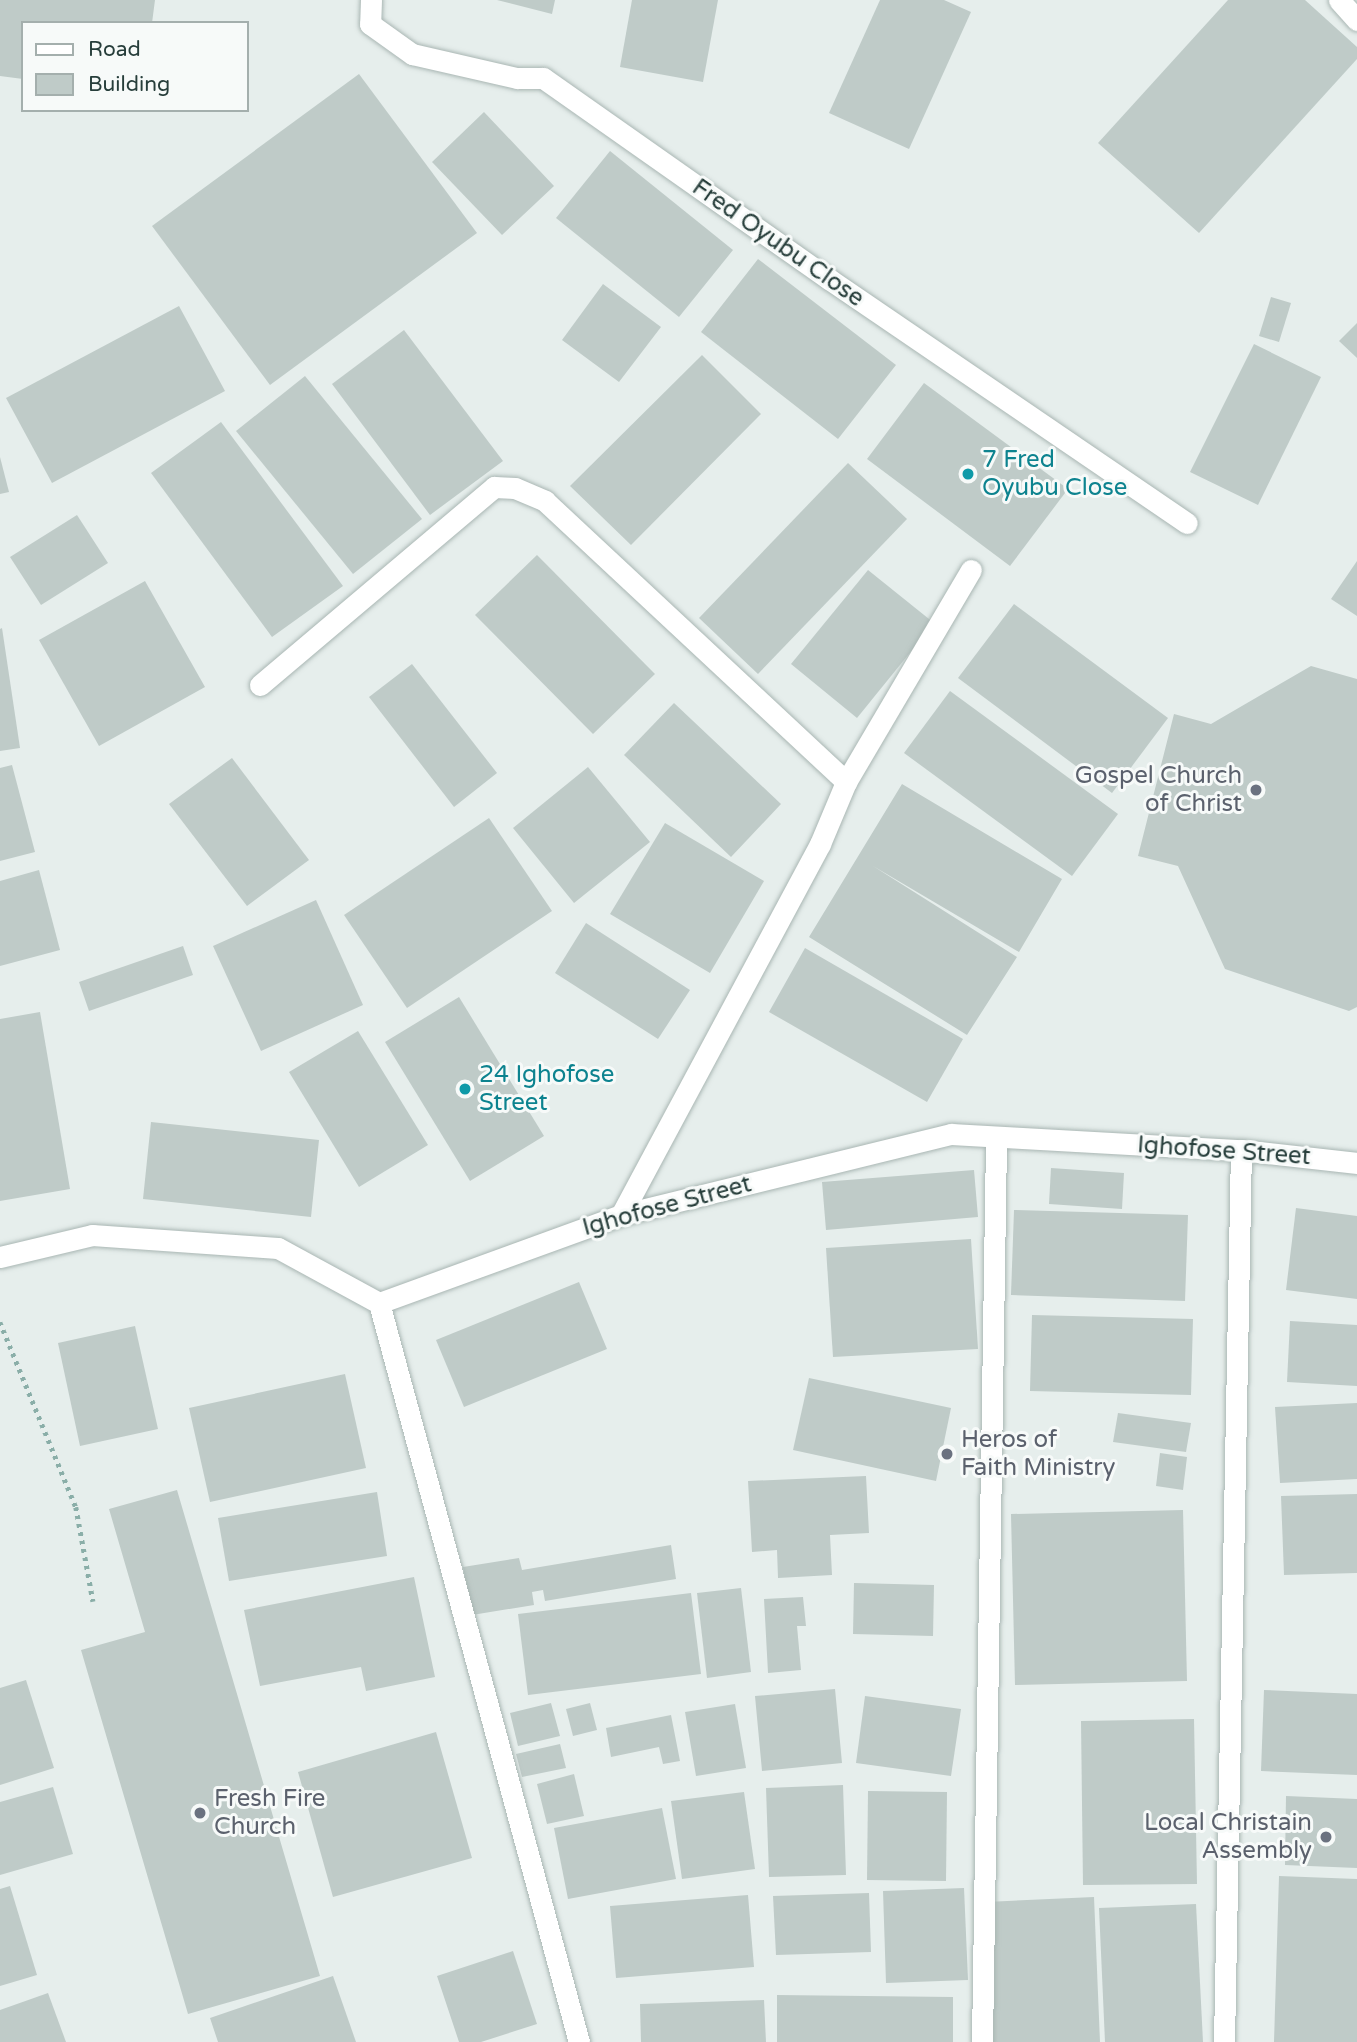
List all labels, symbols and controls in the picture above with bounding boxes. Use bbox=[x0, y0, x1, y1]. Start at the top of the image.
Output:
legend bbox=[21, 21, 248, 112]
text: Road bbox=[88, 37, 141, 62]
text: Building bbox=[88, 72, 170, 97]
street label: Fred Oyubu Close bbox=[687, 173, 869, 313]
place label: 7 Fred Oyubu Close bbox=[982, 446, 1127, 502]
marker: 7 Fred Oyubu Close bbox=[960, 466, 976, 482]
place label: Gospel Church of Christ bbox=[1075, 762, 1242, 818]
marker: Gospel Church of Christ bbox=[1248, 782, 1264, 798]
place label: 24 Ighofose Street bbox=[479, 1061, 614, 1117]
marker: 24 Ighofose Street bbox=[457, 1081, 473, 1097]
street label: Ighofose Street bbox=[1136, 1131, 1312, 1171]
street label: Ighofose Street bbox=[579, 1170, 755, 1242]
place label: Heros of Faith Ministry bbox=[961, 1426, 1115, 1482]
marker: Heros of Faith Ministry bbox=[939, 1446, 955, 1462]
place label: Fresh Fire Church bbox=[214, 1785, 325, 1841]
marker: Fresh Fire Church bbox=[192, 1805, 208, 1821]
place label: Local Christain Assembly bbox=[1144, 1809, 1312, 1865]
marker: Local Christain Assembly bbox=[1318, 1829, 1334, 1845]

